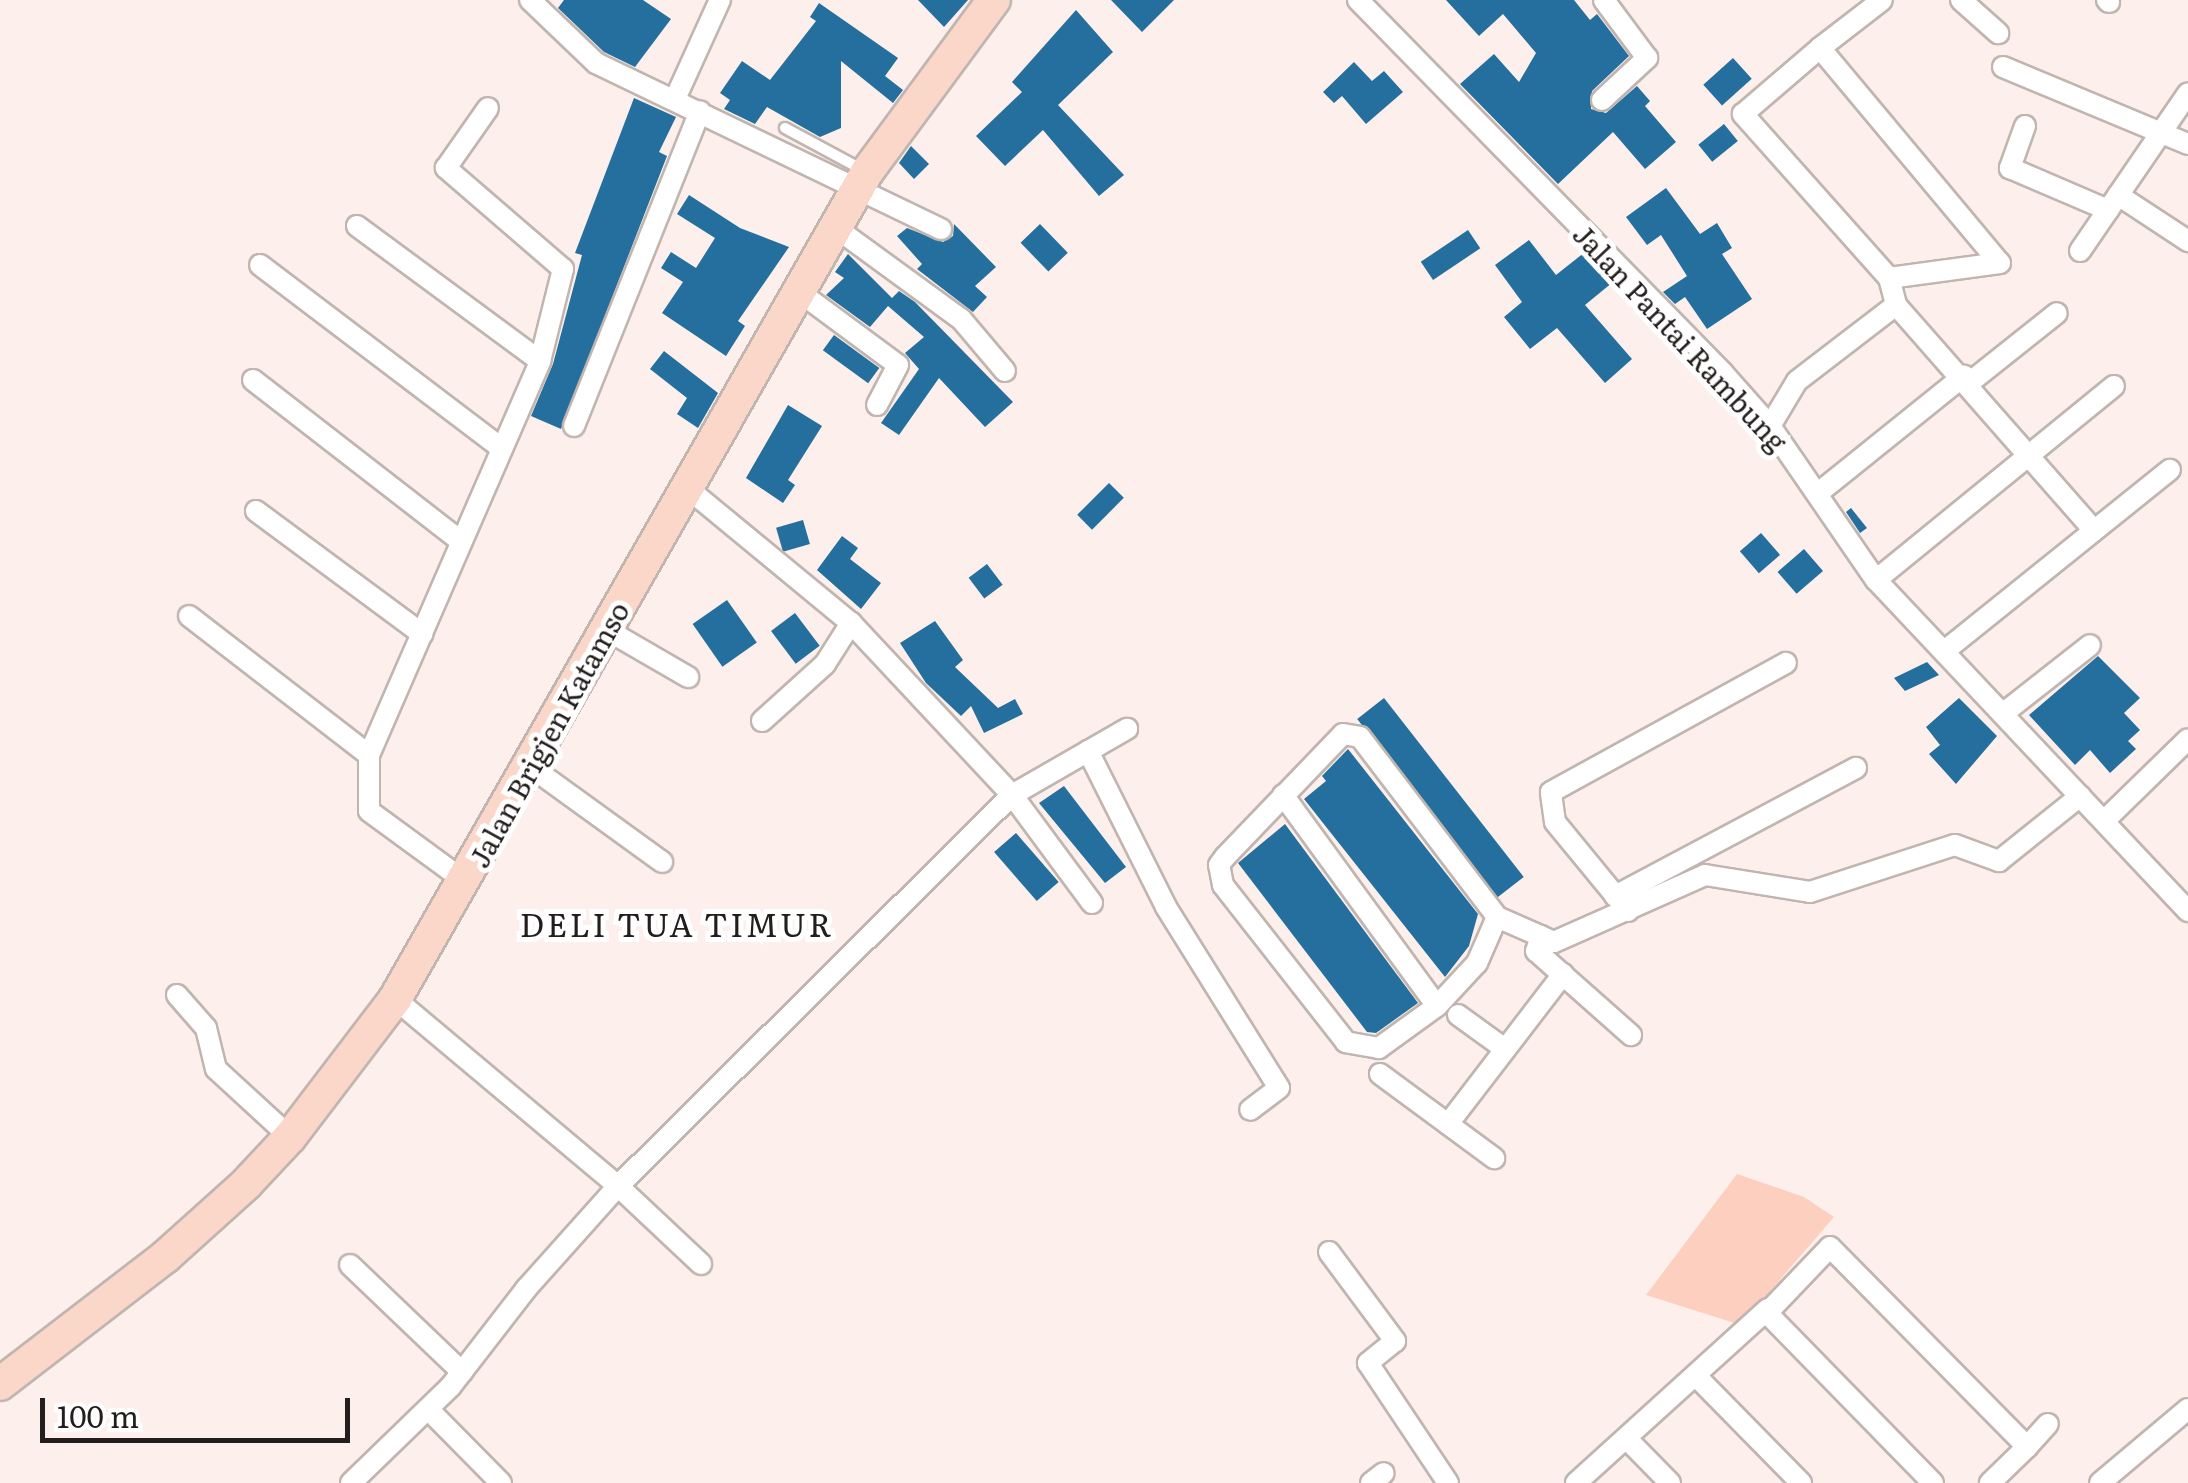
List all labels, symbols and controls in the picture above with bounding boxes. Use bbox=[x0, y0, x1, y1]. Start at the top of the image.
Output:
street label: Jalan Pantai Rambung bbox=[1567, 217, 1795, 457]
street label: Jalan Brigjen Katamso bbox=[461, 595, 635, 873]
district label: DELI TUA TIMUR bbox=[520, 904, 834, 942]
scale bar bbox=[45, 1378, 355, 1440]
text: 100 m bbox=[57, 1393, 139, 1437]

